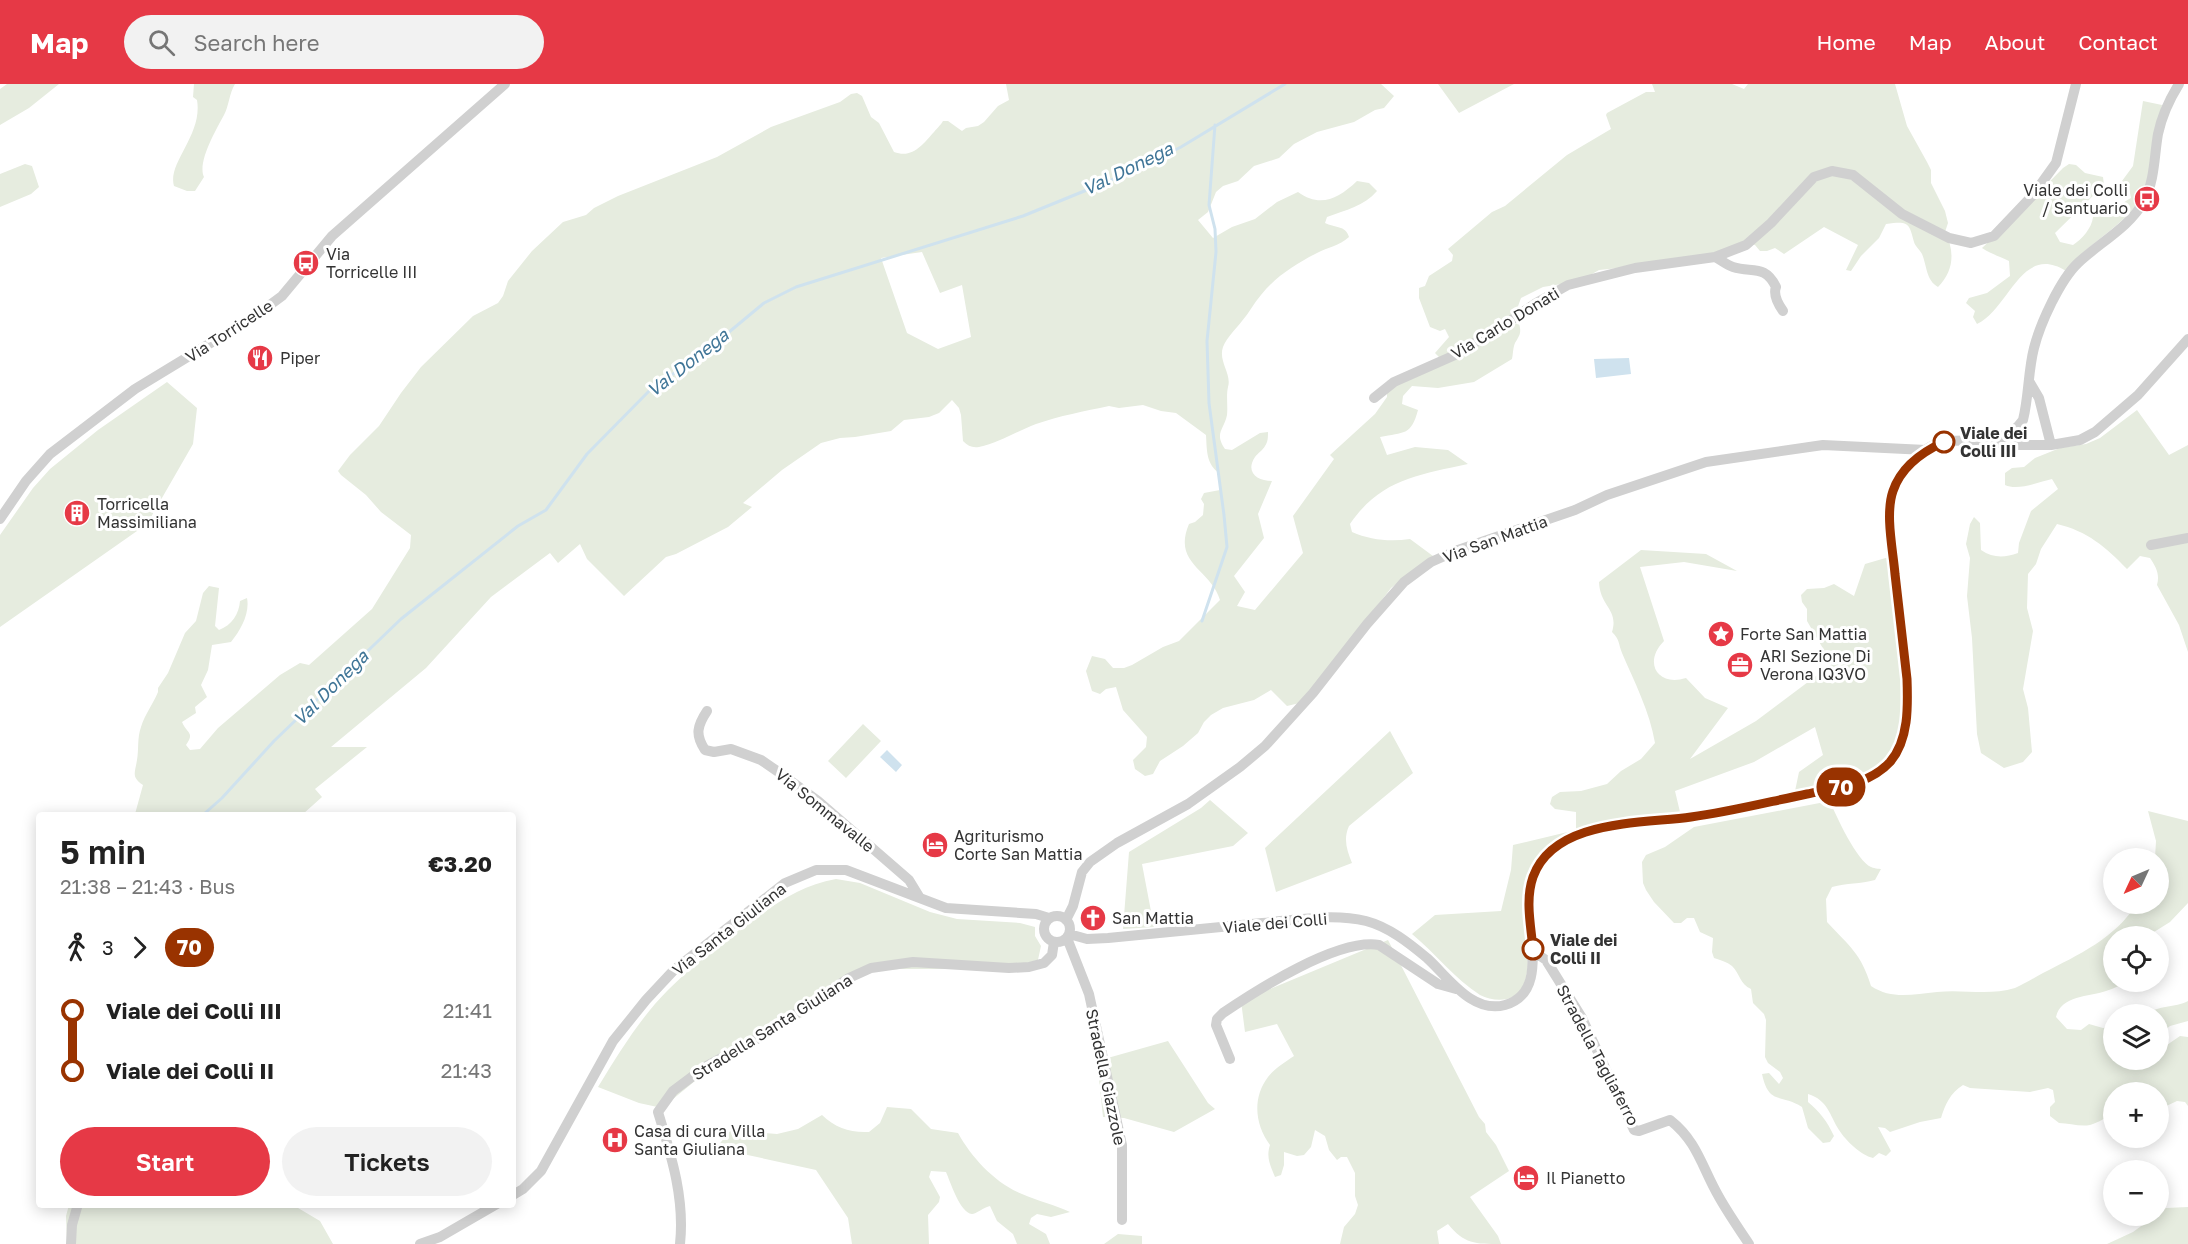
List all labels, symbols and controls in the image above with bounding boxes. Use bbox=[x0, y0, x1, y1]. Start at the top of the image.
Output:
search box bbox=[124, 15, 544, 69]
text: Map bbox=[30, 26, 88, 59]
icon: search bbox=[145, 26, 178, 59]
text: Search here bbox=[193, 29, 319, 56]
text: Home bbox=[1816, 29, 1876, 55]
text: Map bbox=[1909, 29, 1952, 55]
text: About bbox=[1985, 29, 2045, 55]
text: Contact bbox=[2078, 29, 2158, 55]
water label: Val Donega bbox=[1079, 136, 1177, 199]
place label: Viale dei Colli / Santuario bbox=[2023, 180, 2128, 218]
bus stop icon: Viale dei Colli / Santuario bbox=[2132, 184, 2162, 214]
place label: Via Torricelle III bbox=[326, 244, 417, 282]
bus stop icon: Via Torricelle III bbox=[291, 248, 321, 278]
street label: Via Carlo Donati bbox=[1447, 283, 1563, 363]
street label: Via Torricelle bbox=[182, 295, 276, 367]
water label: Val Donega bbox=[642, 323, 733, 401]
restaurant icon: Piper bbox=[245, 343, 275, 373]
place label: Piper bbox=[280, 348, 320, 368]
place label: Viale dei Colli III bbox=[1960, 423, 2027, 461]
marker: Viale dei Colli III bbox=[1933, 431, 1955, 453]
place label: Torricella Massimiliana bbox=[97, 494, 197, 532]
building icon: Torricella Massimiliana bbox=[62, 498, 92, 528]
street label: Via San Mattia bbox=[1440, 511, 1550, 567]
place icon: Forte San Mattia bbox=[1706, 619, 1736, 649]
place label: Forte San Mattia bbox=[1740, 624, 1867, 644]
water label: Val Donega bbox=[288, 644, 373, 730]
place label: ARI Sezione Di Verona IQ3VO bbox=[1760, 646, 1871, 684]
office icon: ARI Sezione Di Verona IQ3VO bbox=[1725, 650, 1755, 680]
street label: Via Sommavalle bbox=[771, 764, 879, 856]
line badge: 70 bbox=[1814, 768, 1868, 806]
text: 70 bbox=[1828, 774, 1854, 800]
place label: Agriturismo Corte San Mattia bbox=[954, 826, 1082, 864]
hotel icon: Agriturismo Corte San Mattia bbox=[920, 830, 950, 860]
text: 5 min bbox=[60, 832, 146, 871]
north arrow bbox=[2103, 848, 2169, 914]
map controls bbox=[2103, 848, 2169, 1226]
text: €3.20 bbox=[428, 850, 492, 877]
text: 21:38 – 21:43 · Bus bbox=[60, 874, 235, 898]
street label: Via Santa Giuliana bbox=[668, 878, 790, 980]
church icon: San Mattia bbox=[1078, 903, 1108, 933]
place label: San Mattia bbox=[1112, 908, 1194, 928]
street label: Viale dei Colli bbox=[1222, 908, 1328, 938]
button: locate bbox=[2103, 926, 2169, 992]
place label: Viale dei Colli II bbox=[1550, 930, 1617, 968]
icon: walk bbox=[60, 931, 93, 964]
icon: forward bbox=[123, 931, 156, 964]
text: 70 bbox=[177, 934, 202, 960]
text: 3 bbox=[102, 935, 114, 959]
marker: Viale dei Colli II bbox=[1522, 938, 1544, 960]
street label: Stradella Santa Giuliana bbox=[688, 970, 856, 1084]
street label: Stradella Tagliaferro bbox=[1552, 981, 1644, 1129]
text: Viale dei Colli III bbox=[106, 997, 282, 1024]
text: 21:41 bbox=[443, 998, 492, 1022]
button: layers bbox=[2103, 1004, 2169, 1070]
street label: Stradella Giazzole bbox=[1082, 1007, 1130, 1147]
text: Viale dei Colli II bbox=[106, 1057, 274, 1084]
text: 21:43 bbox=[441, 1058, 492, 1082]
button: + bbox=[2103, 1082, 2169, 1148]
place label: Casa di cura Villa Santa Giuliana bbox=[634, 1121, 765, 1159]
hospital icon: Casa di cura Villa Santa Giuliana bbox=[600, 1125, 630, 1155]
button: Start bbox=[60, 1127, 270, 1196]
button: Tickets bbox=[282, 1127, 492, 1196]
button: − bbox=[2103, 1160, 2169, 1226]
hotel icon: Il Pianetto bbox=[1511, 1163, 1541, 1193]
place label: Il Pianetto bbox=[1546, 1168, 1625, 1188]

